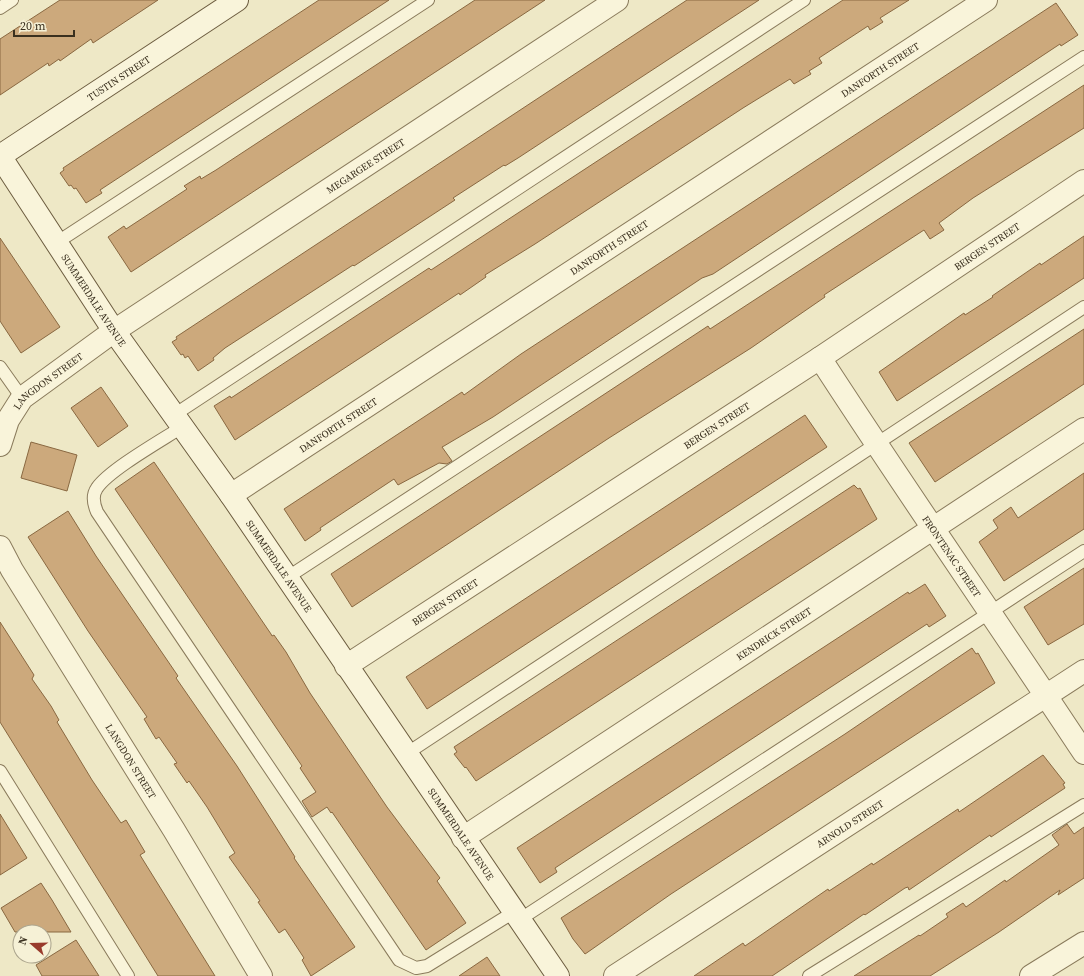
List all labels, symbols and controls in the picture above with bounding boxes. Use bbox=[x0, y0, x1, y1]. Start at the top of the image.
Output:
scale bar bbox=[14, 12, 74, 38]
text: 20 m bbox=[20, 18, 46, 34]
street label: DANFORTH STREET bbox=[839, 40, 922, 100]
street label: TUSTIN STREET bbox=[85, 53, 153, 104]
street label: MEGARGEE STREET bbox=[324, 135, 407, 197]
street label: DANFORTH STREET bbox=[568, 217, 651, 278]
street label: BERGEN STREET bbox=[952, 220, 1022, 273]
street label: SUMMERDALE AVENUE bbox=[58, 251, 129, 349]
street label: LANGDON STREET bbox=[10, 350, 86, 412]
street label: DANFORTH STREET bbox=[297, 395, 380, 456]
street label: BERGEN STREET bbox=[681, 399, 753, 452]
street label: FRONTENAC STREET bbox=[919, 513, 984, 600]
street label: SUMMERDALE AVENUE bbox=[243, 518, 315, 615]
street label: BERGEN STREET bbox=[410, 576, 481, 628]
street label: KENDRICK STREET bbox=[734, 604, 814, 663]
street label: LANGDON STREET bbox=[102, 721, 159, 801]
street label: SUMMERDALE AVENUE bbox=[425, 786, 497, 883]
street label: ARNOLD STREET bbox=[814, 797, 886, 850]
north arrow bbox=[12, 924, 52, 964]
text: N bbox=[15, 934, 31, 947]

